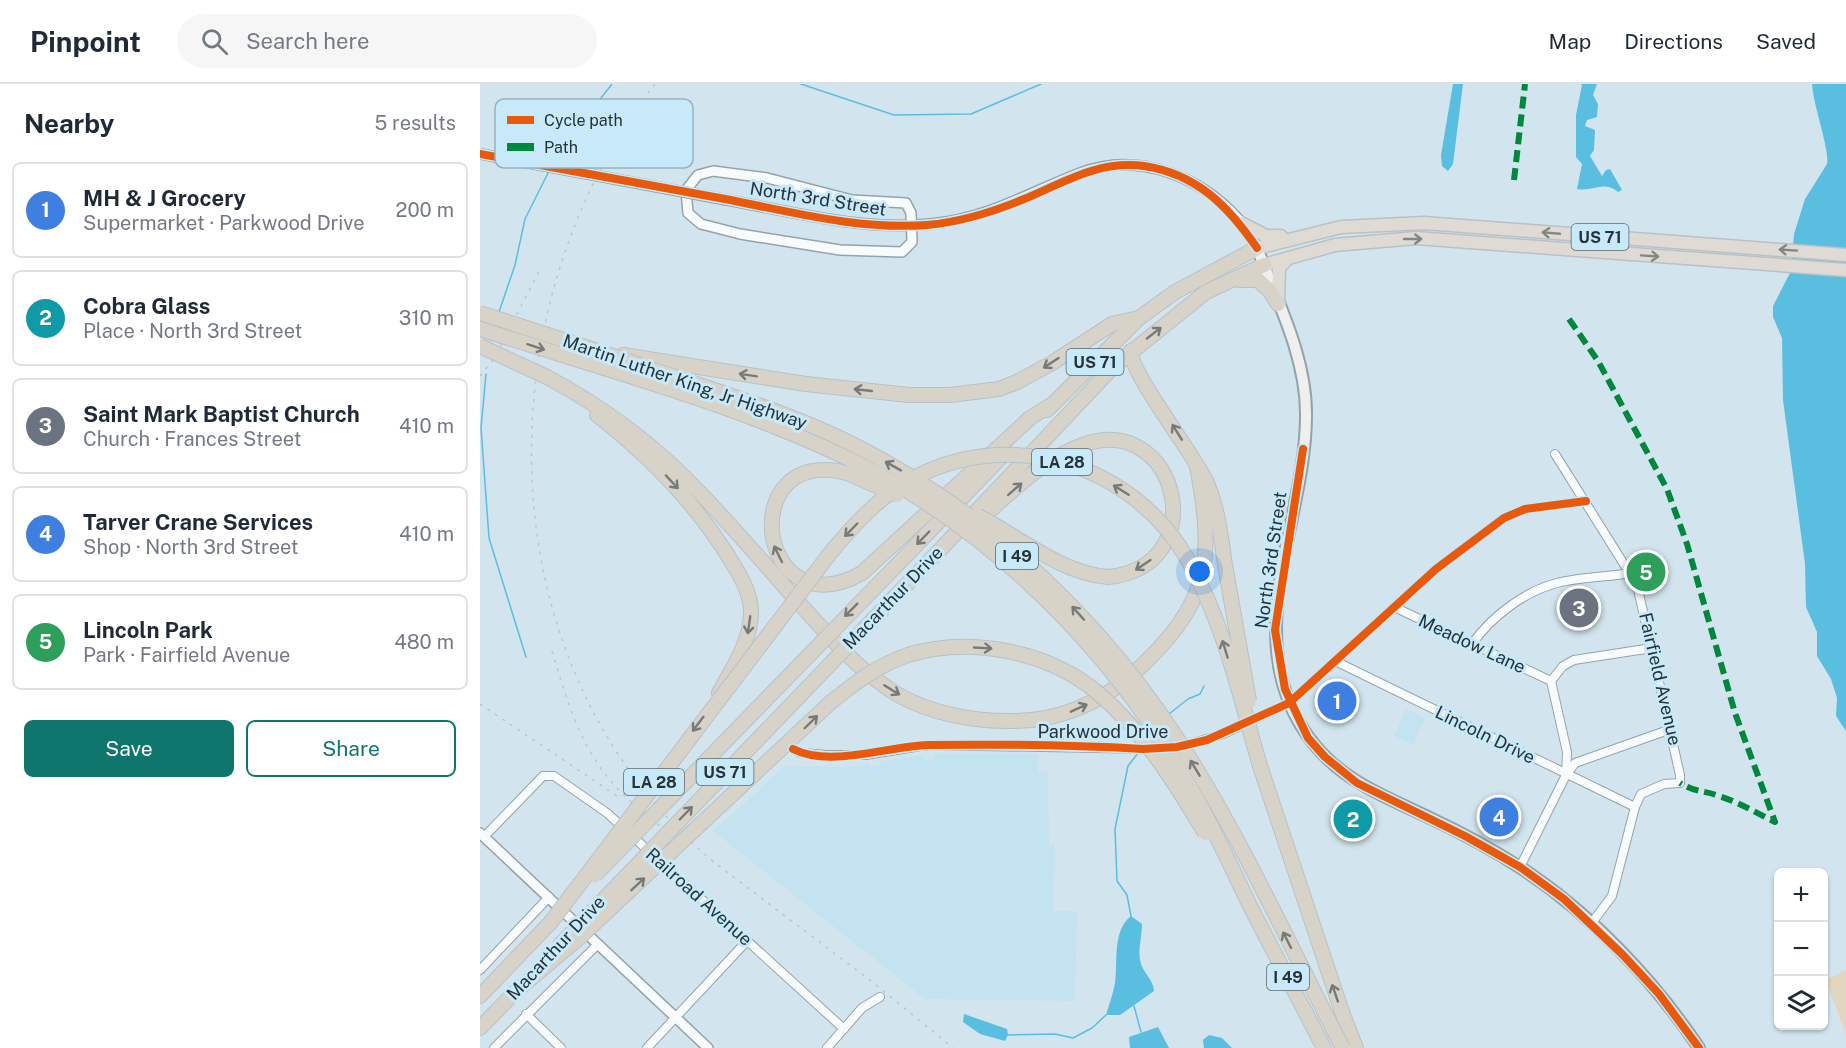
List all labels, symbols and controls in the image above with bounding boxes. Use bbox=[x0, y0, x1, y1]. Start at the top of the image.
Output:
search box bbox=[177, 14, 597, 68]
text: Pinpoint bbox=[30, 25, 141, 58]
icon: search bbox=[198, 25, 231, 58]
text: Search here bbox=[246, 28, 369, 54]
text: Map bbox=[1549, 29, 1591, 54]
text: Directions bbox=[1624, 29, 1723, 54]
text: Saved bbox=[1756, 29, 1816, 54]
legend bbox=[495, 99, 693, 168]
text: Nearby bbox=[24, 108, 114, 139]
text: 5 results bbox=[374, 111, 456, 135]
text: Cycle path bbox=[544, 111, 623, 130]
text: Path bbox=[544, 138, 578, 157]
street label: North 3rd Street bbox=[748, 177, 888, 220]
text: MH & J Grocery bbox=[83, 185, 246, 211]
text: 1 bbox=[41, 198, 50, 222]
text: 200 m bbox=[396, 198, 454, 222]
text: Supermarket · Parkwood Drive bbox=[83, 211, 365, 235]
road number: US 71 bbox=[1572, 224, 1628, 250]
one-way arrow bbox=[1542, 227, 1562, 238]
one-way arrow bbox=[1403, 233, 1423, 244]
one-way arrow bbox=[1778, 245, 1798, 256]
one-way arrow bbox=[1639, 250, 1659, 261]
text: Cobra Glass bbox=[83, 293, 210, 319]
text: 2 bbox=[39, 306, 52, 330]
text: 310 m bbox=[399, 306, 454, 330]
text: Place · North 3rd Street bbox=[83, 319, 302, 343]
one-way arrow bbox=[1146, 326, 1162, 339]
street label: Martin Luther King, Jr Highway bbox=[560, 330, 810, 433]
one-way arrow bbox=[526, 342, 545, 353]
road number: US 71 bbox=[1066, 349, 1124, 375]
one-way arrow bbox=[1043, 357, 1060, 369]
one-way arrow bbox=[739, 370, 758, 381]
one-way arrow bbox=[854, 384, 874, 395]
text: Saint Mark Baptist Church bbox=[83, 401, 360, 427]
text: 3 bbox=[39, 414, 52, 438]
text: 410 m bbox=[399, 414, 454, 438]
one-way arrow bbox=[1171, 424, 1184, 441]
text: Church · Frances Street bbox=[83, 427, 301, 451]
road number: LA 28 bbox=[1032, 449, 1092, 475]
one-way arrow bbox=[885, 460, 902, 472]
one-way arrow bbox=[665, 475, 679, 490]
one-way arrow bbox=[1008, 482, 1023, 496]
one-way arrow bbox=[1113, 484, 1130, 496]
street label: North 3rd Street bbox=[1250, 490, 1291, 630]
text: Tarver Crane Services bbox=[83, 509, 313, 535]
text: 4 bbox=[39, 522, 52, 546]
text: 410 m bbox=[399, 522, 454, 546]
one-way arrow bbox=[844, 522, 858, 537]
one-way arrow bbox=[916, 530, 930, 545]
text: Shop · North 3rd Street bbox=[83, 535, 299, 559]
street label: Macarthur Drive bbox=[838, 542, 947, 653]
road number: I 49 bbox=[996, 543, 1038, 569]
one-way arrow bbox=[772, 545, 784, 563]
pin: 5 bbox=[1626, 550, 1666, 594]
your location bbox=[1185, 557, 1214, 586]
one-way arrow bbox=[1136, 559, 1152, 571]
pin: 3 bbox=[1560, 586, 1598, 630]
one-way arrow bbox=[844, 602, 859, 617]
one-way arrow bbox=[1071, 606, 1085, 621]
street label: Meadow Lane bbox=[1415, 610, 1529, 677]
street label: Fairfield Avenue bbox=[1635, 610, 1686, 747]
one-way arrow bbox=[743, 615, 754, 634]
text: Lincoln Park bbox=[83, 617, 213, 643]
text: 5 bbox=[39, 630, 52, 654]
text: 480 m bbox=[394, 630, 454, 654]
one-way arrow bbox=[1219, 640, 1230, 659]
text: Park · Fairfield Avenue bbox=[83, 643, 290, 667]
one-way arrow bbox=[973, 643, 993, 654]
pin: 1 bbox=[1318, 678, 1356, 724]
one-way arrow bbox=[883, 685, 900, 697]
street label: Lincoln Drive bbox=[1432, 701, 1539, 768]
one-way arrow bbox=[1070, 702, 1088, 713]
one-way arrow bbox=[692, 715, 705, 731]
one-way arrow bbox=[803, 715, 818, 729]
button: Save bbox=[24, 720, 234, 777]
button: Share bbox=[246, 720, 456, 777]
street label: Parkwood Drive bbox=[1037, 721, 1169, 742]
road number: US 71 bbox=[696, 759, 754, 785]
one-way arrow bbox=[1189, 760, 1201, 777]
road number: LA 28 bbox=[624, 769, 684, 795]
pin: 4 bbox=[1480, 794, 1518, 840]
pin: 2 bbox=[1334, 796, 1372, 842]
one-way arrow bbox=[678, 805, 693, 820]
street label: Railroad Avenue bbox=[642, 843, 757, 950]
map controls bbox=[1774, 868, 1828, 1030]
button: + bbox=[1774, 868, 1828, 922]
one-way arrow bbox=[630, 877, 645, 891]
street label: Macarthur Drive bbox=[502, 891, 609, 1004]
button: − bbox=[1774, 922, 1828, 976]
one-way arrow bbox=[1281, 932, 1293, 949]
road number: I 49 bbox=[1267, 964, 1309, 990]
button: layers bbox=[1774, 976, 1828, 1030]
one-way arrow bbox=[1329, 984, 1340, 1003]

